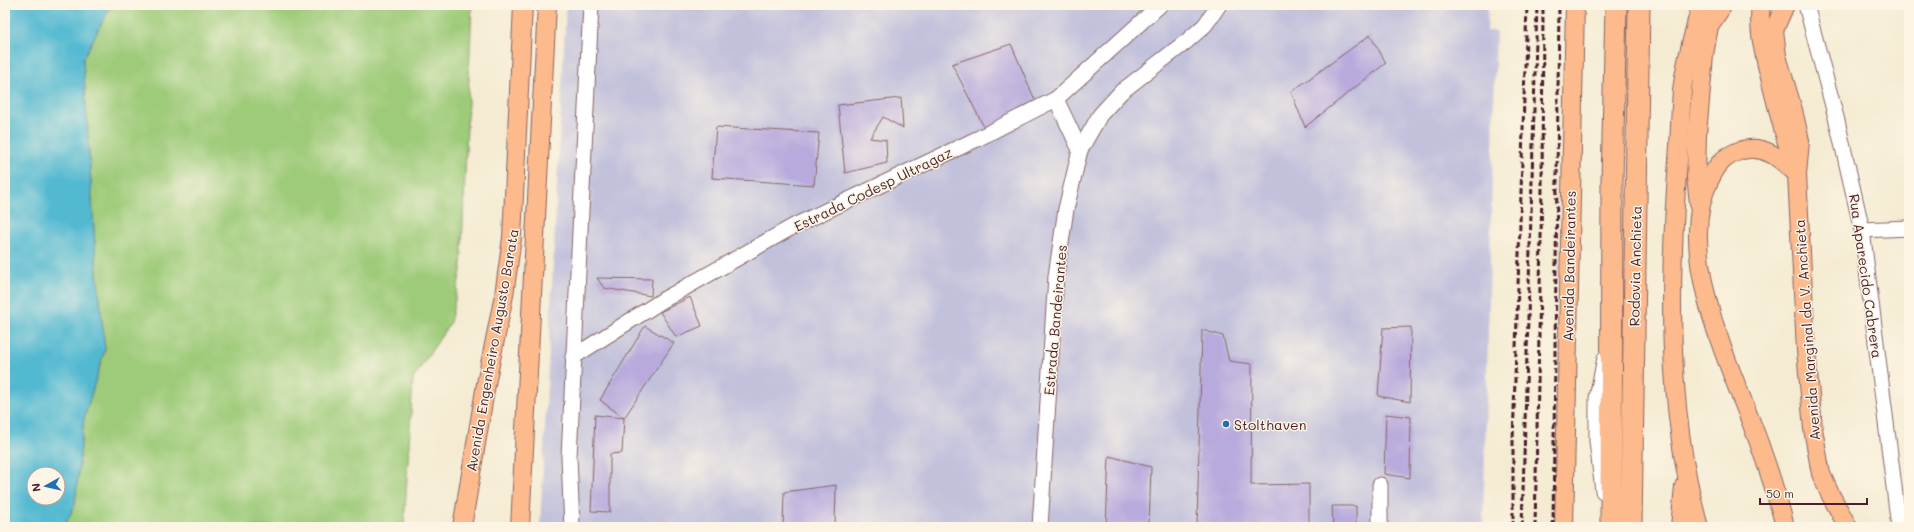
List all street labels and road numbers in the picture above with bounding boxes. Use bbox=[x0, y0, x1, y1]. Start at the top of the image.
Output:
street label: Estrada Codesp Ultragaz bbox=[791, 142, 956, 236]
street label: Avenida Bandeirantes bbox=[1558, 191, 1580, 341]
street label: Rua Aparecido Cabrera bbox=[1845, 193, 1887, 359]
street label: Rodovia Anchieta bbox=[1624, 205, 1646, 327]
street label: Avenida Marginal da V. Anchieta bbox=[1790, 219, 1824, 441]
street label: Avenida Engenheiro Augusto Barata bbox=[461, 227, 523, 473]
street label: Estrada Bandeirantes bbox=[1039, 244, 1071, 396]

